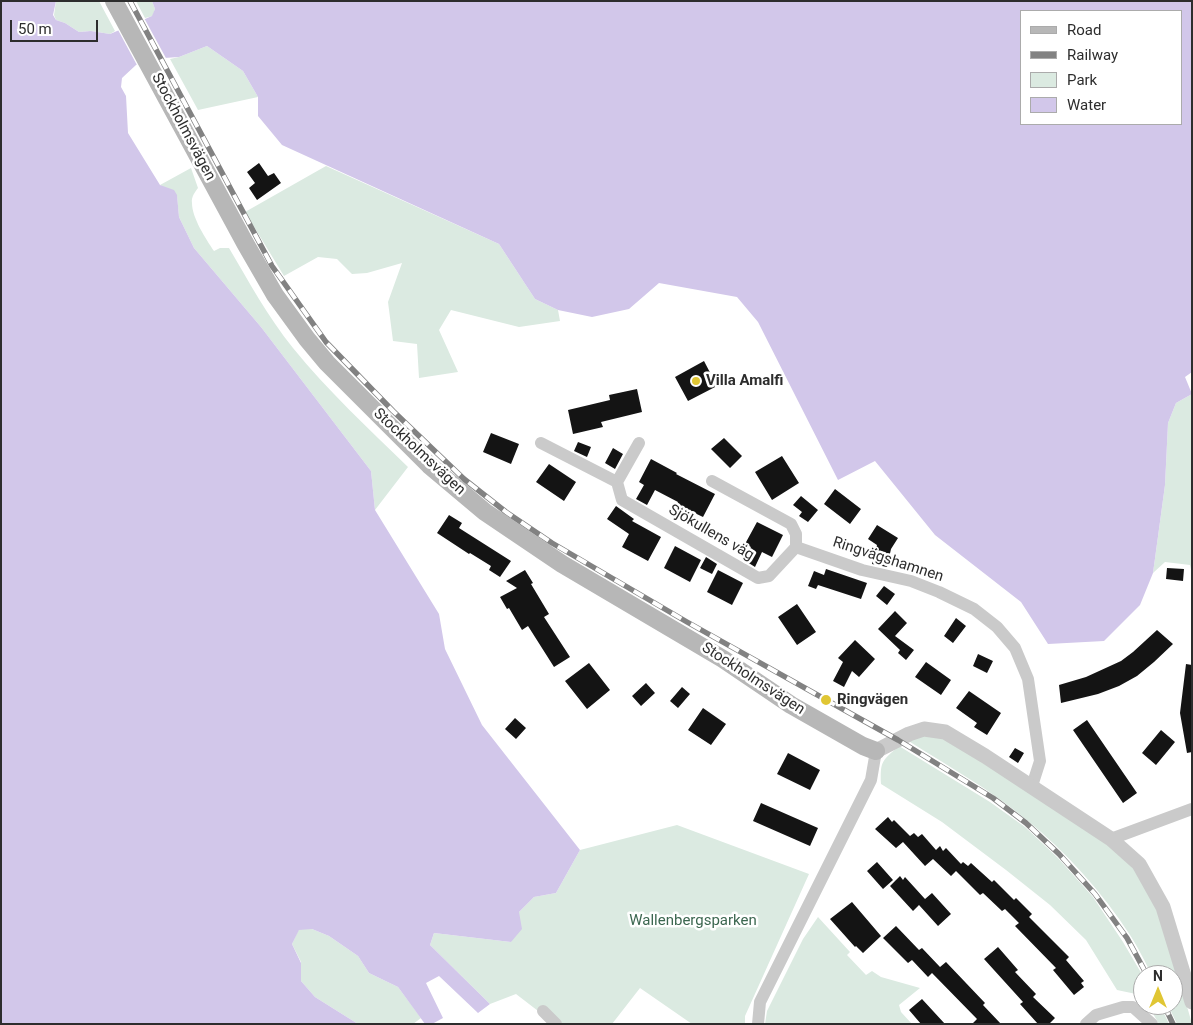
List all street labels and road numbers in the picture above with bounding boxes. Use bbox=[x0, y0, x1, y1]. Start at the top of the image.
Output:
street label: Stockholmsvägen bbox=[147, 70, 219, 184]
street label: Stockholmsvägen bbox=[369, 405, 469, 499]
street label: Sjökullens väg bbox=[665, 501, 757, 565]
street label: Ringvägshamnen bbox=[830, 534, 946, 586]
street label: Stockholmsvägen bbox=[698, 639, 808, 719]

